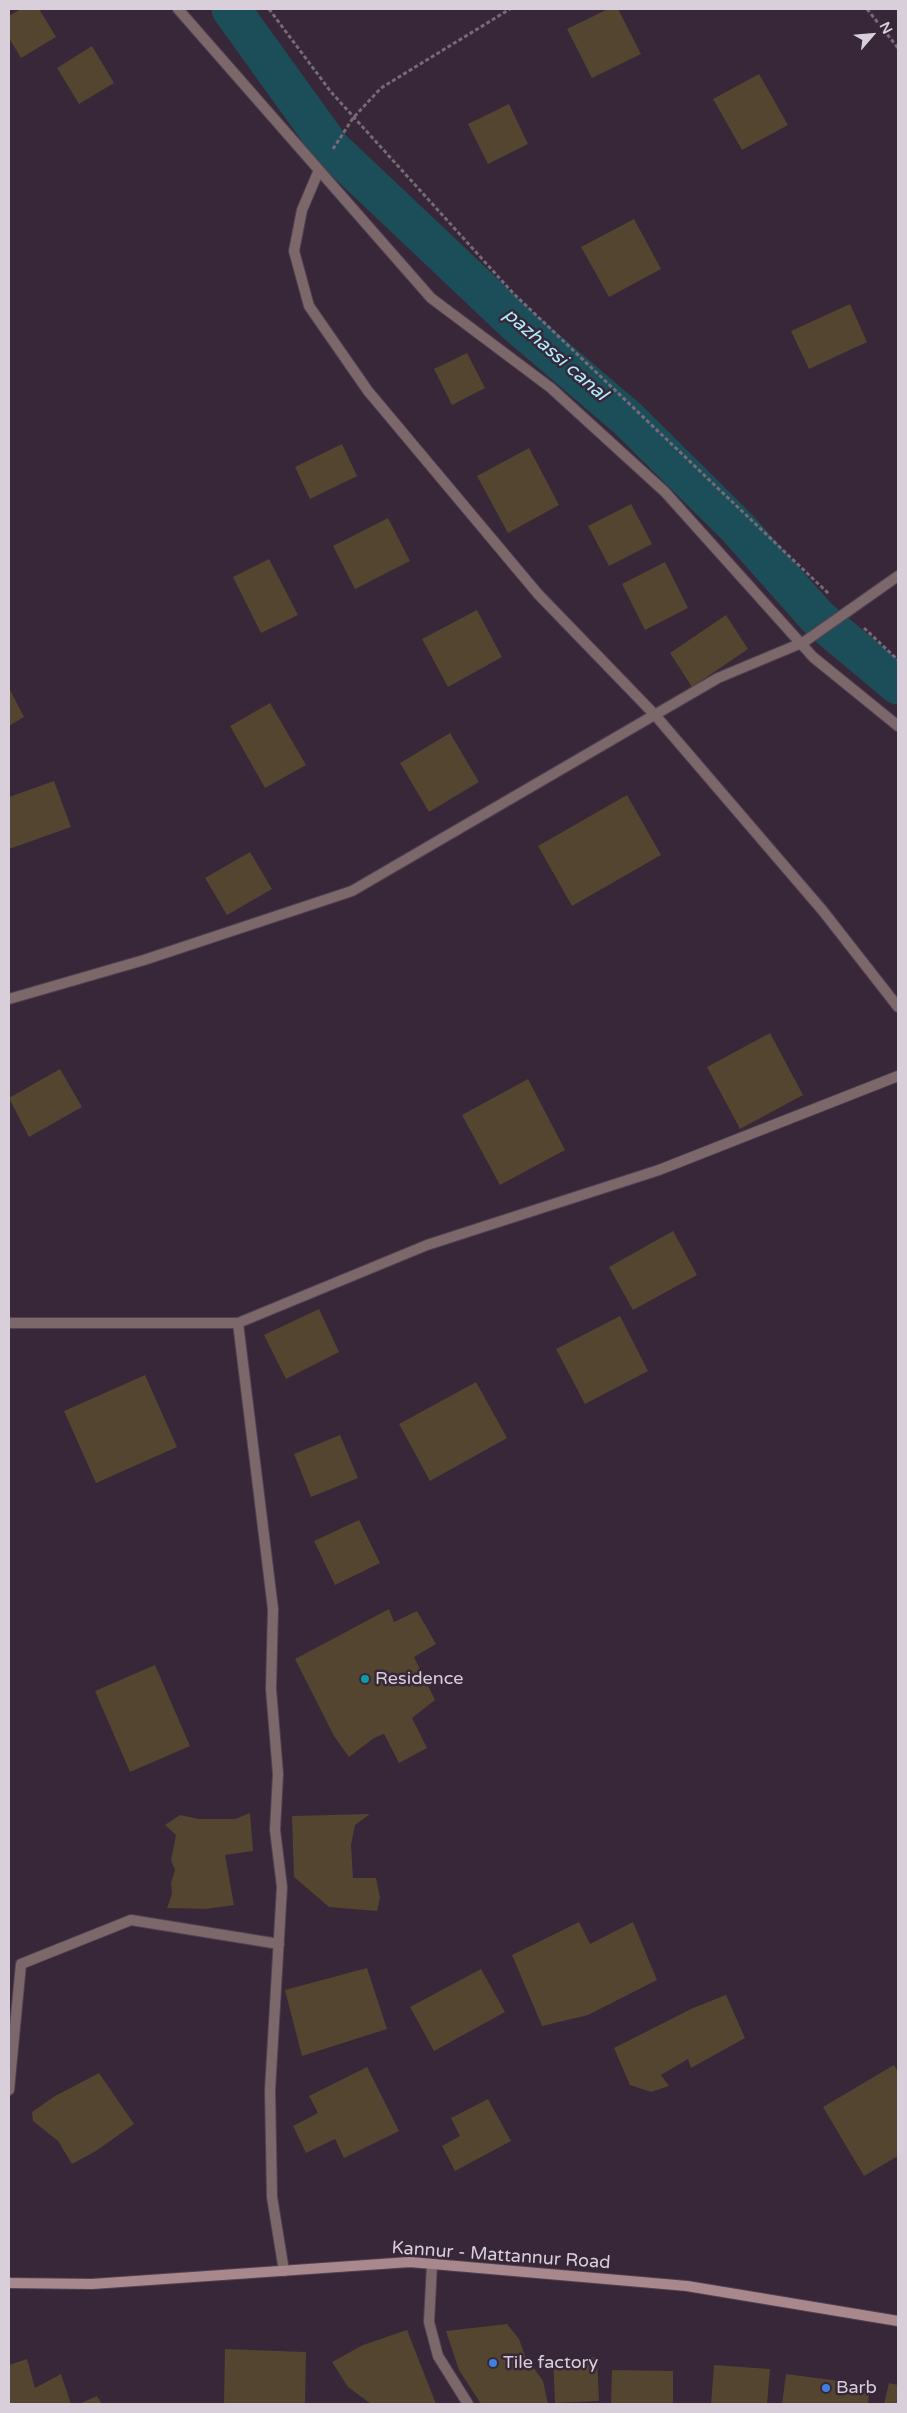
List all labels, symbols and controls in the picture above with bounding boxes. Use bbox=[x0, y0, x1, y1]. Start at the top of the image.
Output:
north arrow bbox=[847, 10, 897, 60]
text: N bbox=[876, 19, 896, 37]
water label: pazhassi canal bbox=[498, 304, 612, 406]
place label: Residence bbox=[375, 1668, 463, 1690]
marker: Residence bbox=[359, 1673, 371, 1685]
street label: Kannur - Mattannur Road bbox=[391, 2238, 611, 2274]
place label: Tile factory bbox=[503, 2352, 598, 2374]
marker: Tile factory bbox=[487, 2357, 499, 2369]
place label: Barb bbox=[836, 2377, 877, 2399]
marker: Barb bbox=[820, 2382, 832, 2394]

